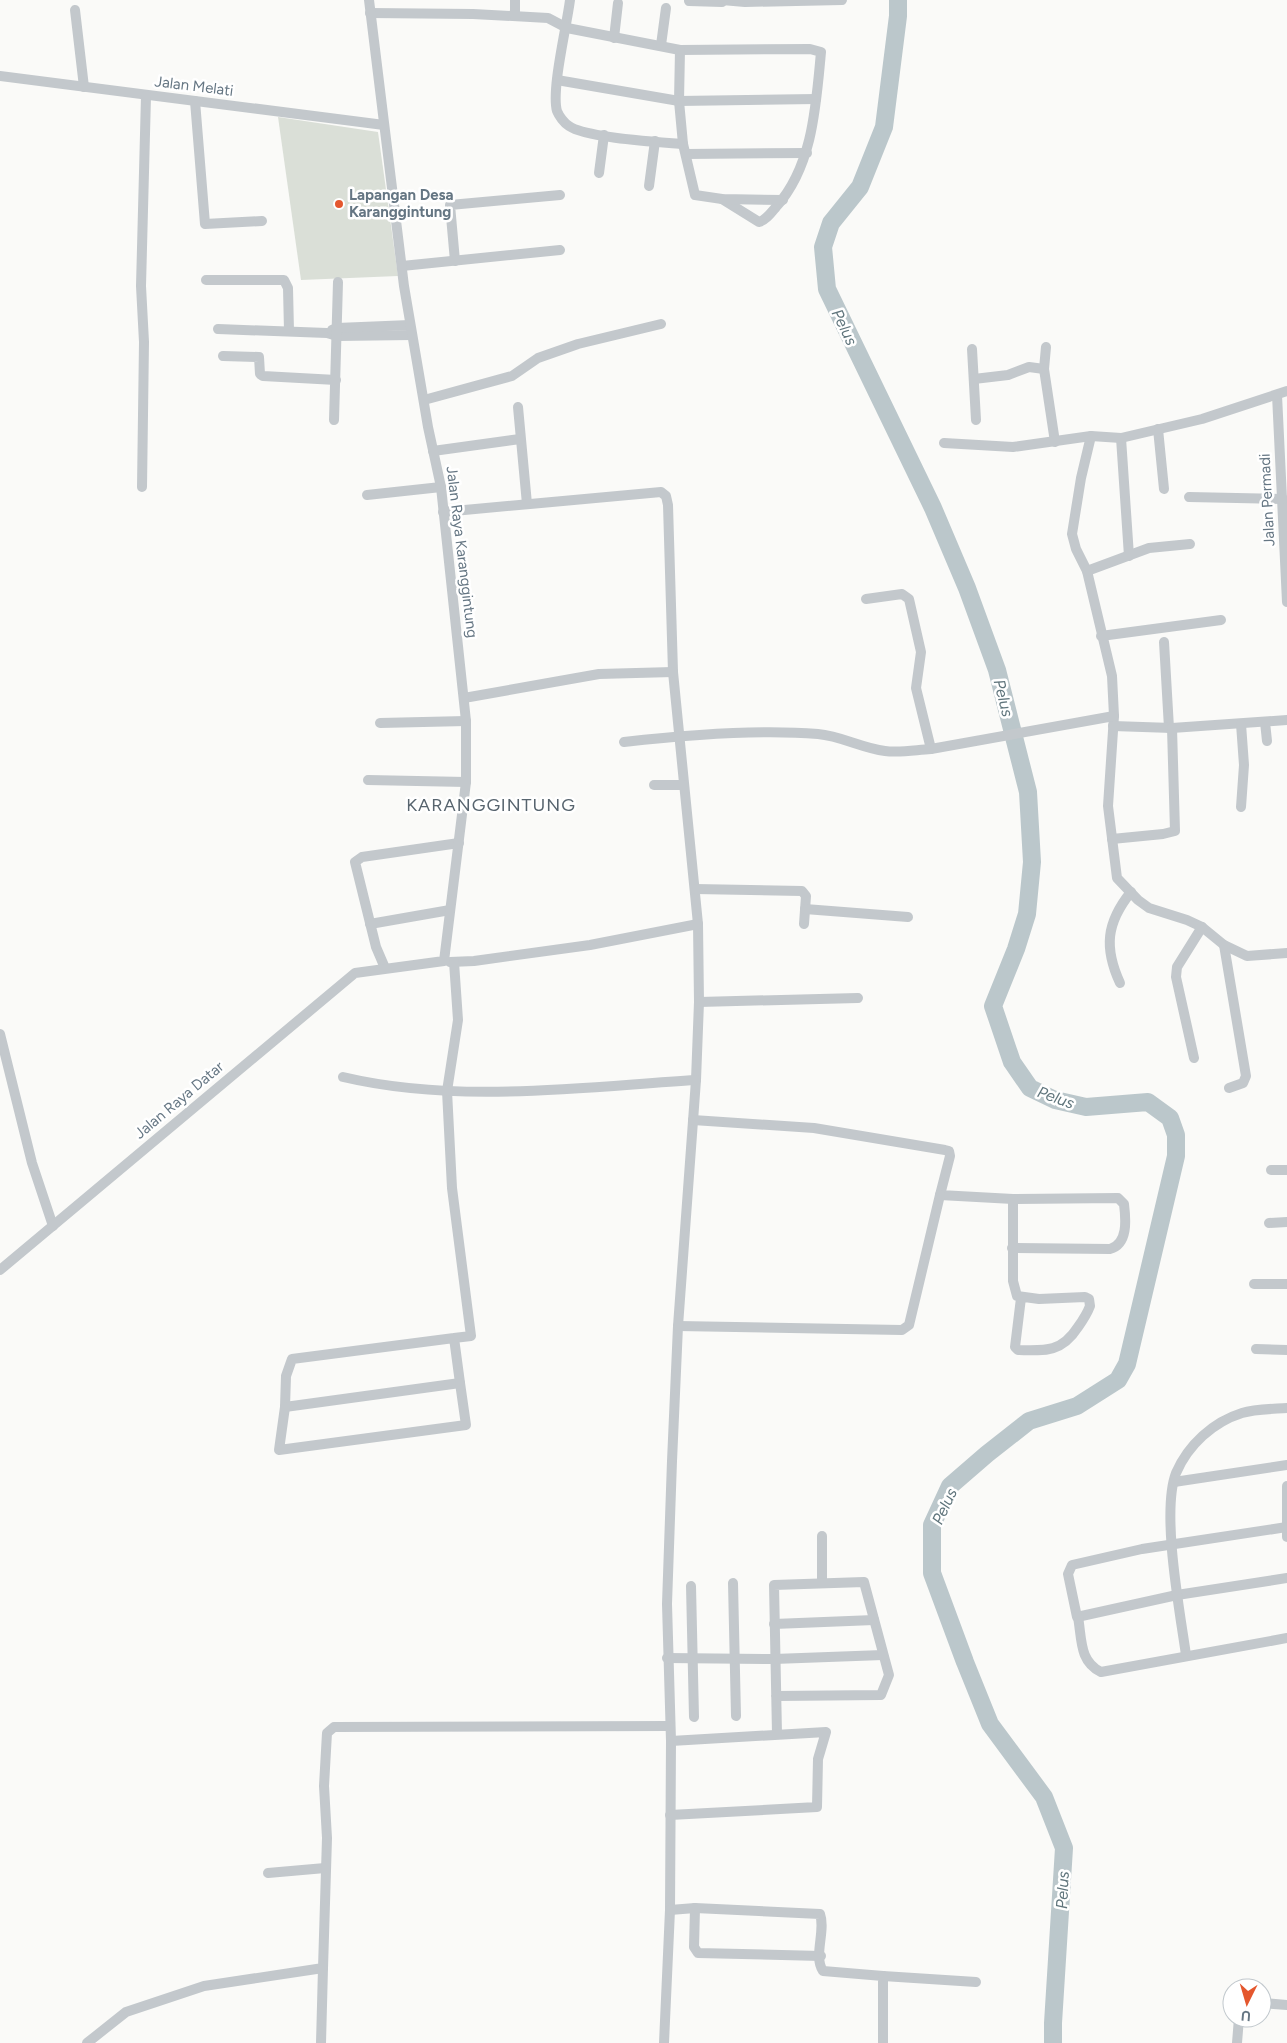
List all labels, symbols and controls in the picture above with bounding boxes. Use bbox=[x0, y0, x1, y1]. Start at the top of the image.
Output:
street label: Jalan Melati bbox=[154, 72, 234, 100]
place label: Lapangan Desa Karanggintung bbox=[349, 186, 453, 221]
marker: Lapangan Desa Karanggintung bbox=[333, 198, 345, 210]
water label: Pelus bbox=[828, 306, 862, 349]
street label: Jalan Permadi bbox=[1256, 453, 1278, 547]
street label: Jalan Raya Karanggintung bbox=[443, 465, 481, 639]
water label: Pelus bbox=[990, 677, 1017, 719]
district label: KARANGGINTUNG bbox=[406, 794, 576, 816]
street label: Jalan Raya Datar bbox=[131, 1058, 227, 1142]
water label: Pelus bbox=[1035, 1082, 1077, 1113]
water label: Pelus bbox=[928, 1485, 961, 1527]
water label: Pelus bbox=[1052, 1870, 1073, 1909]
north arrow bbox=[1222, 1978, 1272, 2028]
text: U bbox=[1240, 2007, 1252, 2024]

